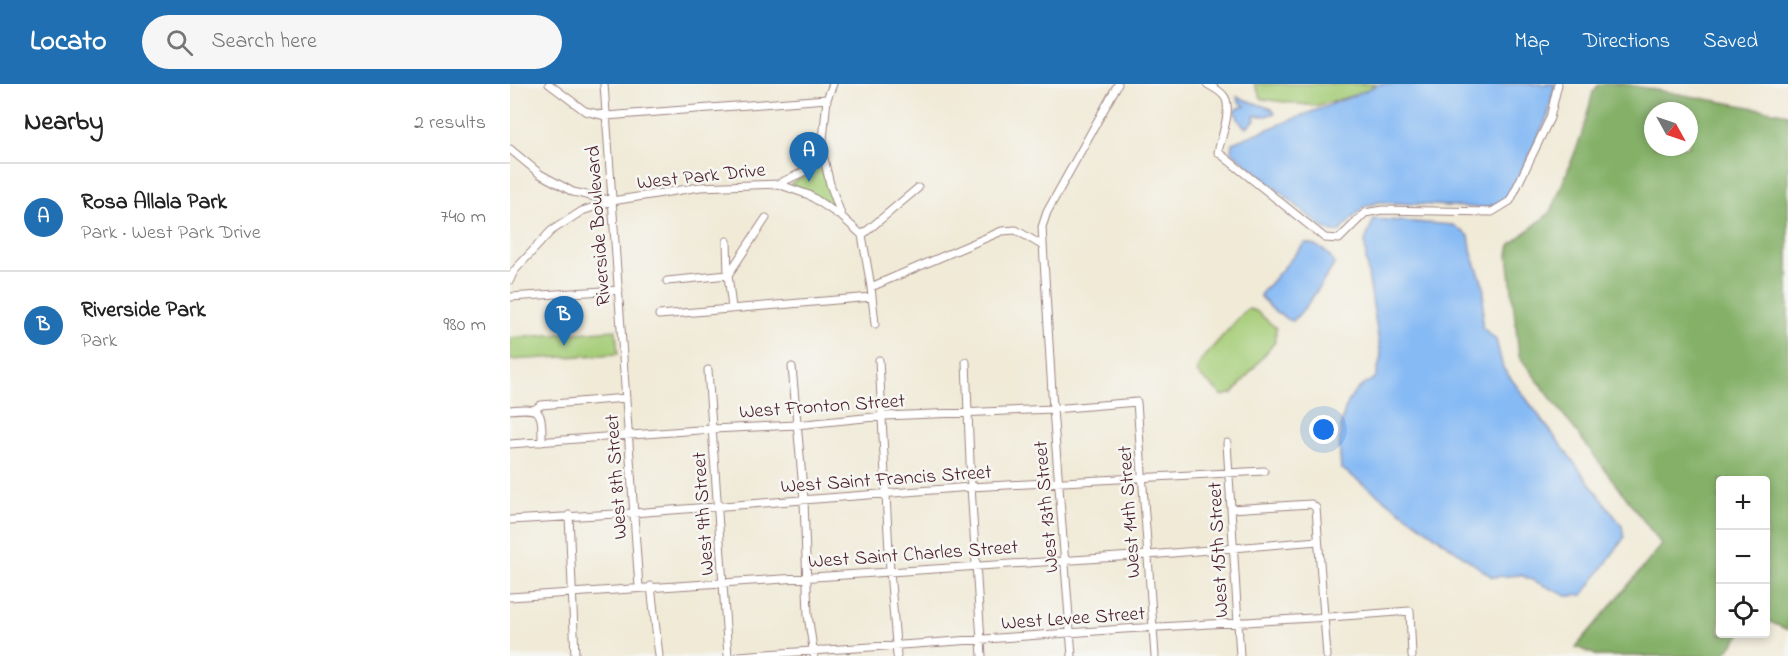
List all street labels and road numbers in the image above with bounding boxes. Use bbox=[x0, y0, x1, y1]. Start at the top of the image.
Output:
street label: Riverside Boulevard bbox=[579, 145, 620, 307]
street label: West Park Drive bbox=[635, 156, 767, 199]
street label: West Fronton Street bbox=[738, 387, 907, 428]
street label: West 8th Street bbox=[599, 413, 636, 540]
street label: West 13th Street bbox=[1027, 439, 1068, 574]
street label: West 14th Street bbox=[1111, 444, 1150, 579]
street label: West 9th Street bbox=[686, 451, 723, 577]
street label: West Saint Francis Street bbox=[780, 459, 993, 502]
street label: West 15th Street bbox=[1201, 481, 1238, 618]
street label: West Saint Charles Street bbox=[807, 534, 1019, 577]
street label: West Levee Street bbox=[1000, 600, 1146, 639]

